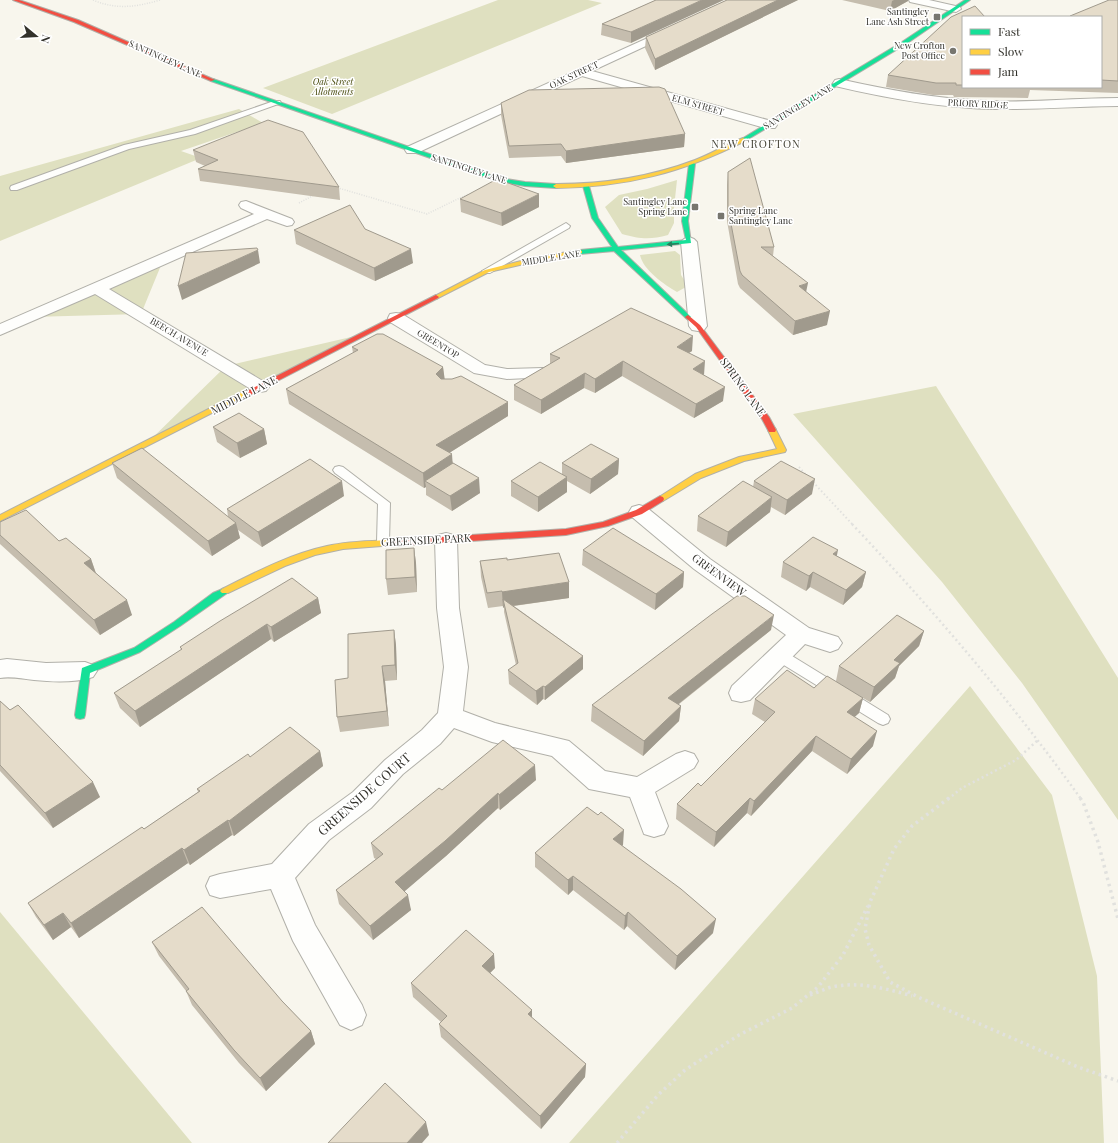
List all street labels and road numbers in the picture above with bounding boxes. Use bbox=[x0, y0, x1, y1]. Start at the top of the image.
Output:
street label: SANTINGLEY LANE bbox=[127, 37, 204, 80]
street label: OAK STREET bbox=[547, 57, 600, 91]
street label: SANTINGLEY LANE bbox=[761, 81, 835, 132]
street label: ELM STREET bbox=[671, 91, 726, 117]
street label: PRIORY RIDGE bbox=[947, 95, 1009, 111]
street label: SANTINGLEY LANE bbox=[430, 150, 509, 186]
street label: MIDDLE LANE bbox=[521, 246, 582, 268]
street label: BEECH AVENUE bbox=[148, 314, 211, 358]
street label: GREENTOP bbox=[415, 326, 462, 360]
street label: SPRING LANE bbox=[717, 354, 770, 419]
street label: MIDDLE LANE bbox=[208, 371, 280, 418]
street label: GREENSIDE PARK bbox=[381, 530, 472, 549]
street label: GREENVIEW bbox=[689, 550, 749, 599]
street label: GREENSIDE COURT bbox=[313, 748, 414, 839]

